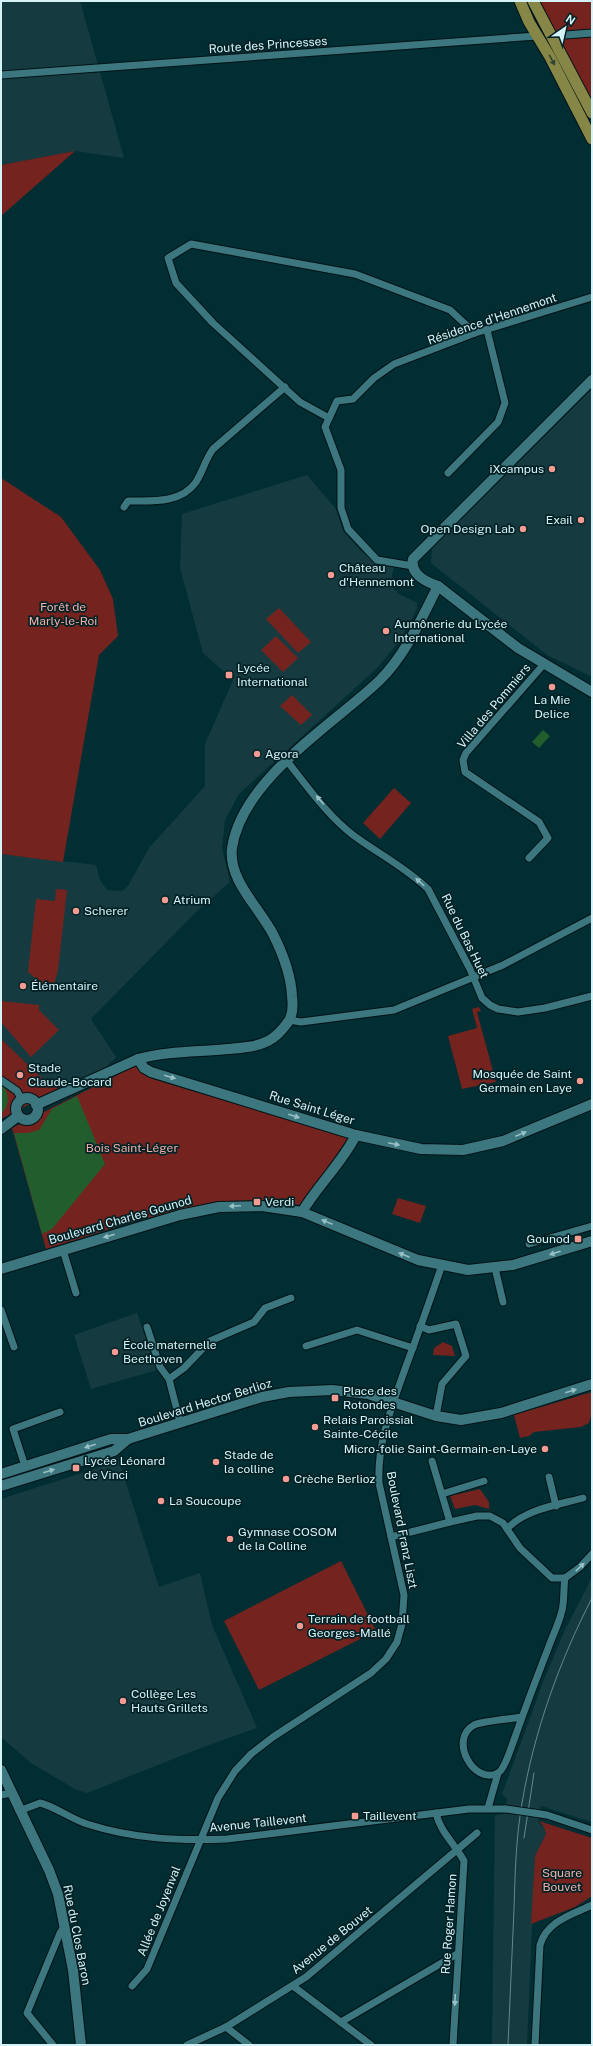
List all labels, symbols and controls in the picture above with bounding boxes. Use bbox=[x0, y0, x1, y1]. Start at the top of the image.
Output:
north arrow bbox=[545, 8, 585, 48]
text: N bbox=[564, 12, 578, 27]
street label: Route des Princesses bbox=[208, 34, 328, 56]
one-way arrow bbox=[549, 54, 555, 66]
street label: Résidence d'Hennemont bbox=[426, 290, 559, 348]
place label: iXcampus bbox=[489, 462, 544, 476]
marker: iXcampus bbox=[547, 464, 557, 474]
place label: Exail bbox=[546, 513, 573, 527]
marker: Exail bbox=[576, 515, 586, 525]
place label: Open Design Lab bbox=[421, 522, 515, 536]
marker: Open Design Lab bbox=[518, 524, 528, 534]
place label: Château d'Hennemont bbox=[339, 561, 414, 589]
marker: Château d'Hennemont bbox=[326, 570, 336, 580]
park label: Forêt de Marly-le-Roi bbox=[29, 600, 97, 628]
place label: Aumônerie du Lycée International bbox=[394, 617, 508, 645]
marker: Aumônerie du Lycée International bbox=[381, 626, 391, 636]
place label: Lycée International bbox=[237, 661, 308, 689]
street label: Villa des Pommiers bbox=[455, 661, 533, 751]
marker: Lycée International bbox=[224, 670, 234, 680]
marker: La Mie Delice bbox=[547, 682, 557, 692]
place label: La Mie Delice bbox=[534, 693, 571, 721]
place label: Agora bbox=[265, 747, 299, 761]
marker: Agora bbox=[252, 749, 262, 759]
one-way arrow bbox=[315, 795, 324, 806]
one-way arrow bbox=[415, 877, 426, 886]
street label: Rue du Bas Huet bbox=[438, 891, 492, 981]
place label: Atrium bbox=[173, 893, 211, 907]
marker: Atrium bbox=[160, 895, 170, 905]
place label: Scherer bbox=[84, 904, 129, 918]
marker: Scherer bbox=[71, 906, 81, 916]
place label: Élémentaire bbox=[31, 979, 98, 993]
marker: Élémentaire bbox=[18, 981, 28, 991]
place label: Stade Claude-Bocard bbox=[28, 1061, 112, 1089]
place label: Mosquée de Saint Germain en Laye bbox=[472, 1067, 572, 1095]
marker: Stade Claude-Bocard bbox=[15, 1070, 25, 1080]
one-way arrow bbox=[164, 1075, 176, 1081]
marker: Mosquée de Saint Germain en Laye bbox=[575, 1076, 585, 1086]
street label: Rue Saint Léger bbox=[268, 1088, 357, 1128]
one-way arrow bbox=[288, 1113, 300, 1119]
one-way arrow bbox=[515, 1130, 527, 1136]
park label: Bois Saint-Léger bbox=[86, 1141, 178, 1155]
one-way arrow bbox=[388, 1141, 400, 1147]
street label: Boulevard Charles Gounod bbox=[47, 1193, 193, 1247]
place label: Verdi bbox=[265, 1195, 294, 1209]
marker: Verdi bbox=[252, 1197, 262, 1207]
one-way arrow bbox=[229, 1203, 241, 1210]
one-way arrow bbox=[322, 1219, 333, 1225]
place label: Gounod bbox=[527, 1232, 570, 1246]
one-way arrow bbox=[103, 1233, 115, 1239]
marker: Gounod bbox=[573, 1234, 583, 1244]
one-way arrow bbox=[549, 1250, 561, 1256]
one-way arrow bbox=[398, 1251, 410, 1257]
place label: École maternelle Beethoven bbox=[123, 1338, 217, 1366]
marker: École maternelle Beethoven bbox=[110, 1347, 120, 1357]
street label: Boulevard Hector Berlioz bbox=[137, 1376, 274, 1430]
place label: Place des Rotondes bbox=[343, 1384, 397, 1412]
one-way arrow bbox=[566, 1388, 578, 1394]
marker: Place des Rotondes bbox=[330, 1393, 340, 1403]
place label: Relais Paroissial Sainte-Cécile bbox=[323, 1413, 414, 1441]
marker: Relais Paroissial Sainte-Cécile bbox=[310, 1422, 320, 1432]
place label: Micro-folie Saint-Germain-en-Laye bbox=[344, 1442, 537, 1456]
one-way arrow bbox=[84, 1443, 96, 1449]
marker: Micro-folie Saint-Germain-en-Laye bbox=[540, 1444, 550, 1454]
place label: Stade de la colline bbox=[224, 1448, 274, 1476]
place label: Lycée Léonard de Vinci bbox=[84, 1454, 165, 1482]
marker: Stade de la colline bbox=[211, 1457, 221, 1467]
marker: Lycée Léonard de Vinci bbox=[71, 1463, 81, 1473]
one-way arrow bbox=[44, 1467, 56, 1473]
street label: Boulevard Franz Liszt bbox=[384, 1470, 420, 1590]
place label: Crèche Berlioz bbox=[294, 1472, 375, 1486]
marker: Crèche Berlioz bbox=[281, 1474, 291, 1484]
place label: La Soucoupe bbox=[169, 1494, 241, 1508]
marker: La Soucoupe bbox=[156, 1496, 166, 1506]
place label: Gymnase COSOM de la Colline bbox=[238, 1525, 337, 1553]
marker: Gymnase COSOM de la Colline bbox=[225, 1534, 235, 1544]
one-way arrow bbox=[575, 1563, 584, 1572]
place label: Terrain de football Georges-Mallé bbox=[308, 1612, 410, 1640]
marker: Terrain de football Georges-Mallé bbox=[295, 1621, 305, 1631]
place label: Collège Les Hauts Grillets bbox=[131, 1687, 208, 1715]
marker: Collège Les Hauts Grillets bbox=[118, 1696, 128, 1706]
place label: Taillevent bbox=[363, 1809, 417, 1823]
street label: Avenue Taillevent bbox=[209, 1811, 308, 1835]
marker: Taillevent bbox=[350, 1811, 360, 1821]
street label: Allée de Joyenval bbox=[135, 1864, 184, 1958]
park label: Square Bouvet bbox=[542, 1866, 582, 1894]
street label: Rue Roger Hamon bbox=[438, 1873, 460, 1975]
street label: Rue du Clos Baron bbox=[60, 1884, 94, 1986]
street label: Avenue de Bouvet bbox=[289, 1903, 375, 1977]
one-way arrow bbox=[452, 1994, 458, 2007]

